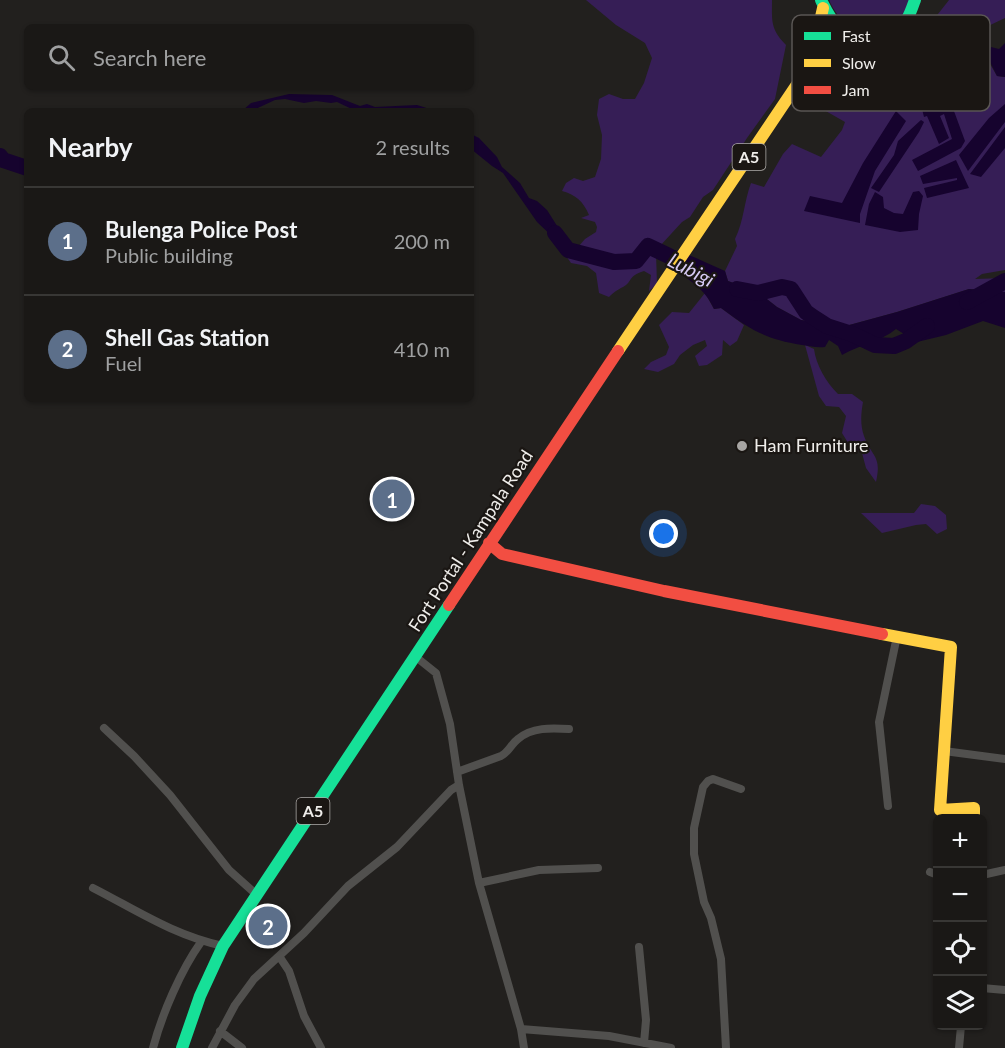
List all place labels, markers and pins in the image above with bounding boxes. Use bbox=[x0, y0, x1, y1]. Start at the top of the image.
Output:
place label: Ham Furniture bbox=[754, 434, 868, 456]
marker: Ham Furniture bbox=[735, 439, 749, 453]
pin: 1 bbox=[372, 476, 412, 522]
pin: 2 bbox=[248, 904, 288, 948]

